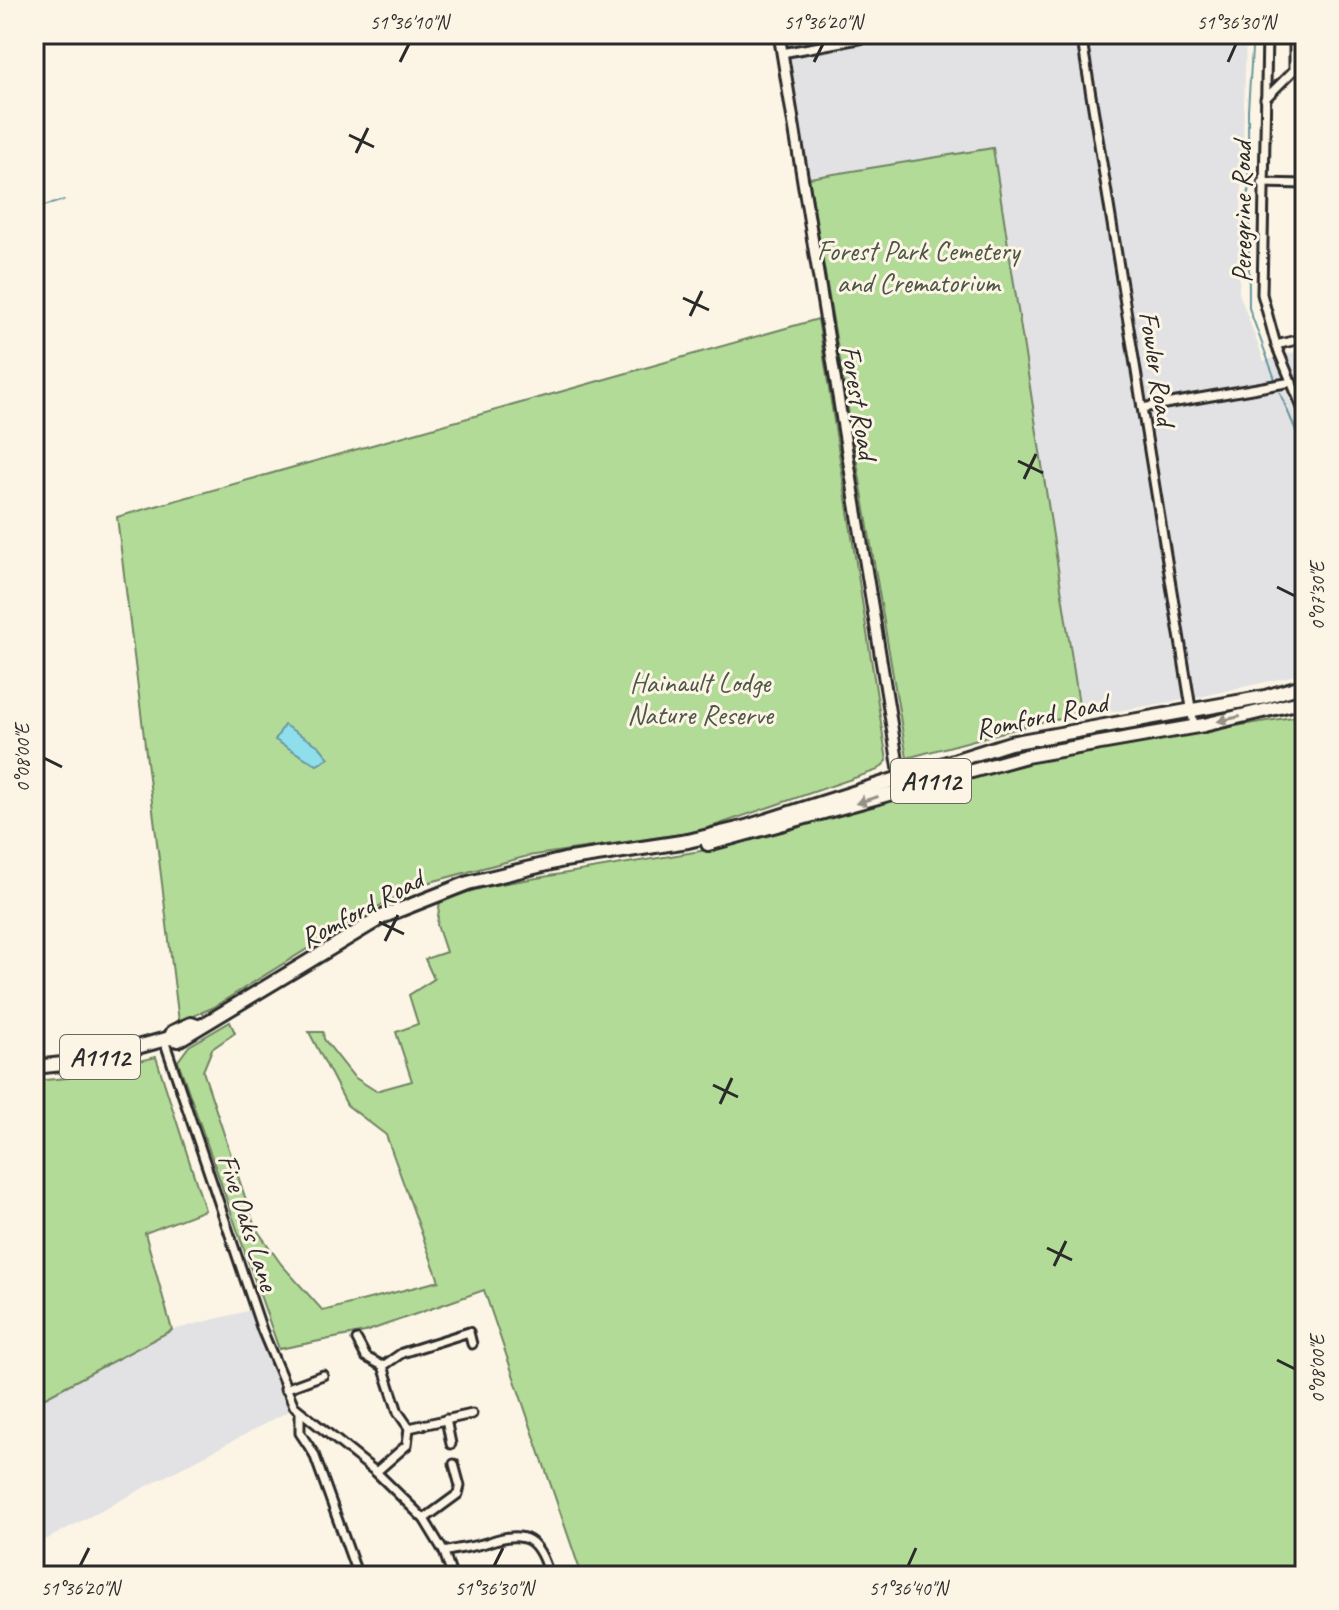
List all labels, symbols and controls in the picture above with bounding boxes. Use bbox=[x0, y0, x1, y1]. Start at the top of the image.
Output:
text: 51°36'10"N bbox=[370, 10, 451, 35]
text: 51°36'20"N bbox=[784, 10, 865, 35]
text: 51°36'30"N bbox=[1197, 10, 1278, 35]
street label: Peregrine Road bbox=[1224, 137, 1259, 283]
park label: Forest Park Cemetery and Crematorium bbox=[817, 233, 1022, 300]
street label: Fowler Road bbox=[1131, 309, 1184, 431]
street label: Forest Road bbox=[833, 343, 886, 465]
text: 0°07'30"E bbox=[1305, 559, 1330, 630]
park label: Hainault Lodge Nature Reserve bbox=[627, 665, 775, 732]
street label: Romford Road bbox=[972, 684, 1114, 747]
one-way arrow bbox=[1217, 714, 1242, 726]
text: 0°08'00"E bbox=[10, 721, 35, 792]
road number: A1112 bbox=[891, 759, 971, 803]
one-way arrow bbox=[854, 795, 878, 807]
street label: Romford Road bbox=[294, 860, 432, 955]
road number: A1112 bbox=[60, 1035, 140, 1079]
street label: Five Oaks Lane bbox=[210, 1149, 288, 1297]
text: 0°08'00"E bbox=[1305, 1332, 1330, 1403]
text: 51°36'20"N bbox=[41, 1576, 122, 1601]
text: 51°36'30"N bbox=[455, 1576, 536, 1601]
text: 51°36'40"N bbox=[869, 1576, 950, 1601]

